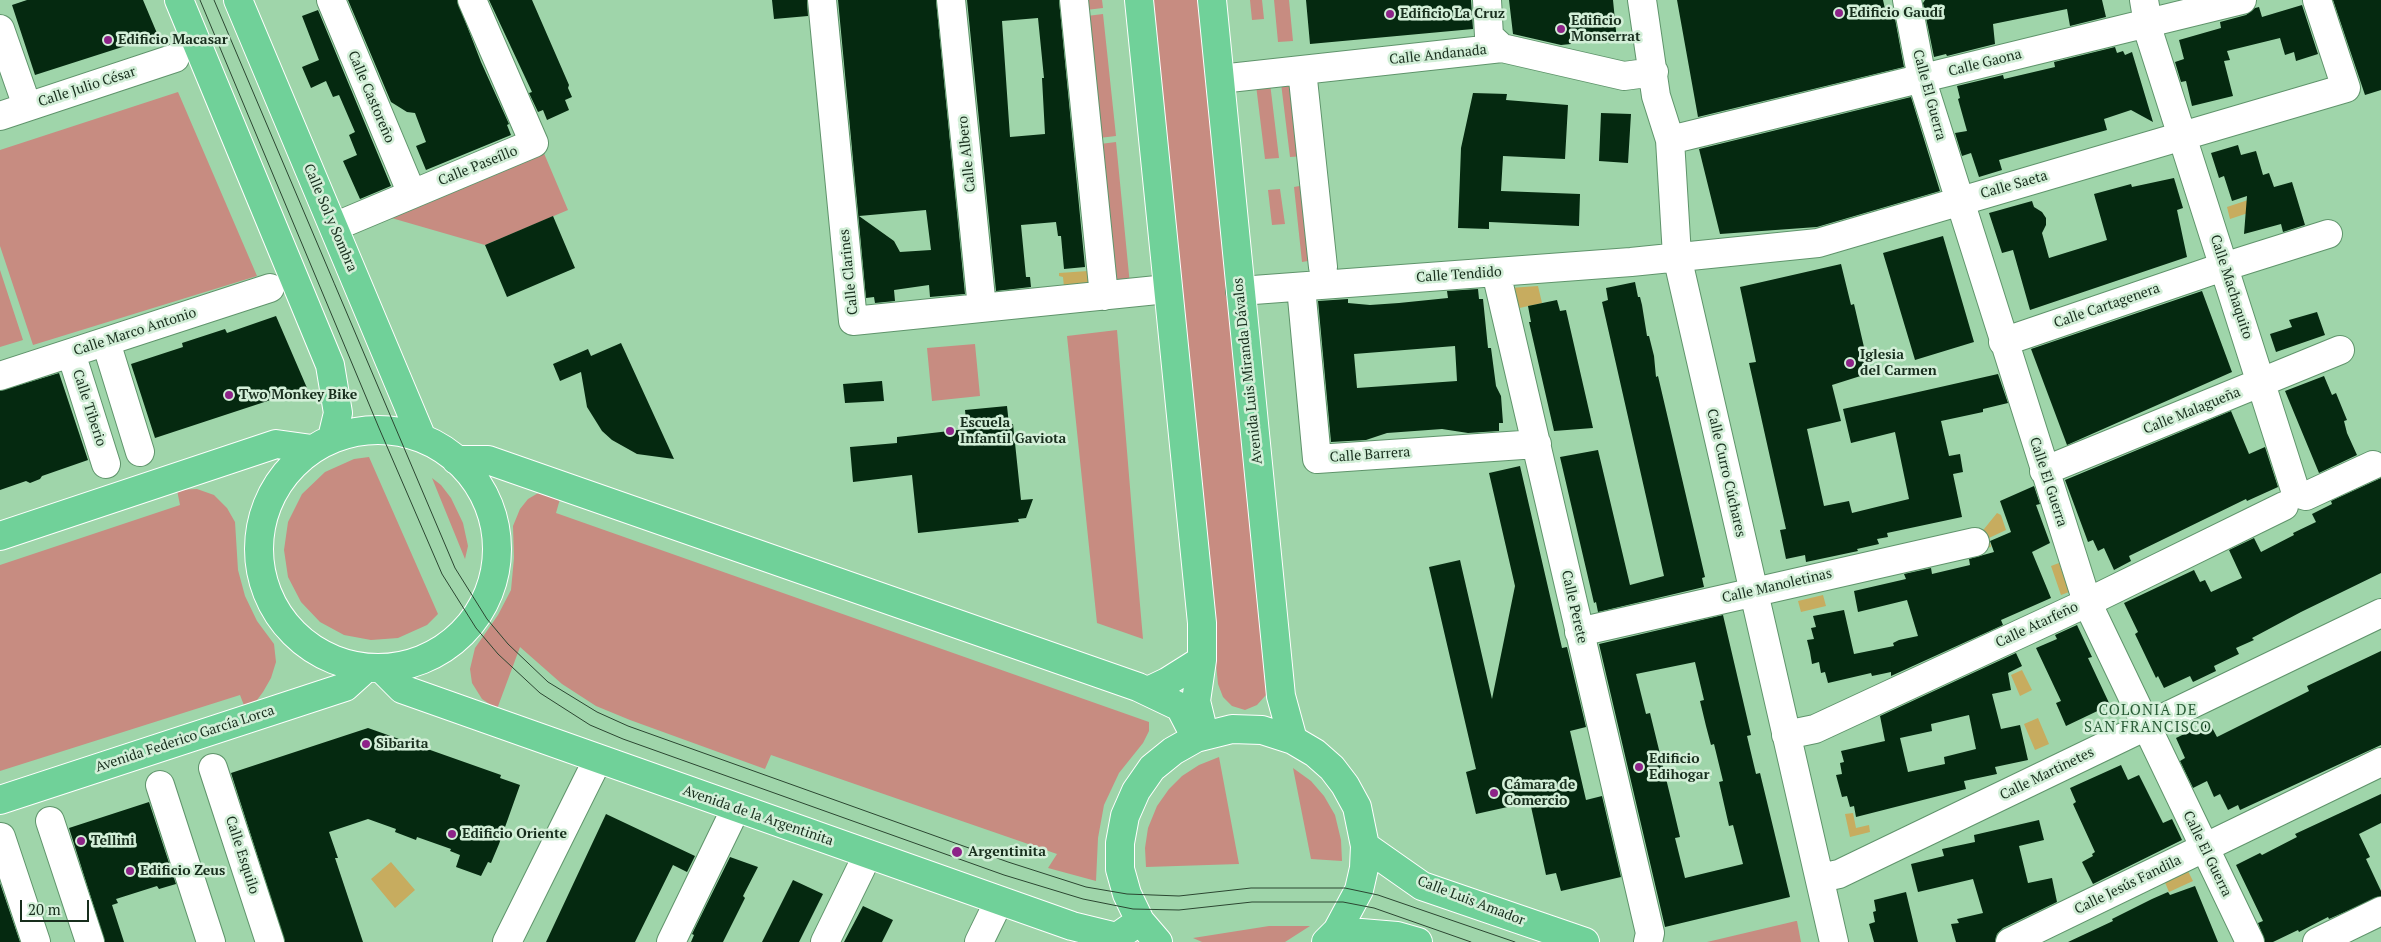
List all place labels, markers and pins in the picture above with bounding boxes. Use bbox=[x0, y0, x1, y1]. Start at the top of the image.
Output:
place label: Edificio Gaudí bbox=[1849, 5, 1943, 21]
place label: Edificio La Cruz bbox=[1400, 6, 1505, 22]
marker: Edificio Gaudí bbox=[1833, 7, 1845, 19]
marker: Edificio La Cruz bbox=[1384, 8, 1396, 20]
place label: Edificio Monserrat bbox=[1571, 13, 1641, 46]
marker: Edificio Monserrat bbox=[1555, 23, 1567, 35]
place label: Edificio Macasar bbox=[118, 32, 228, 48]
marker: Edificio Macasar bbox=[102, 34, 114, 46]
place label: Iglesia del Carmen bbox=[1860, 347, 1937, 380]
marker: Iglesia del Carmen bbox=[1844, 357, 1856, 369]
place label: Two Monkey Bike bbox=[239, 387, 357, 403]
marker: Two Monkey Bike bbox=[223, 389, 235, 401]
place label: Escuela Infantil Gaviota bbox=[960, 415, 1066, 448]
marker: Escuela Infantil Gaviota bbox=[944, 425, 956, 437]
place label: Sibarita bbox=[376, 736, 429, 752]
marker: Sibarita bbox=[360, 738, 372, 750]
place label: Edificio Edihogar bbox=[1649, 751, 1709, 784]
marker: Edificio Edihogar bbox=[1633, 761, 1645, 773]
place label: Cámara de Comercio bbox=[1504, 777, 1575, 810]
marker: Cámara de Comercio bbox=[1488, 787, 1500, 799]
place label: Edificio Oriente bbox=[462, 826, 567, 842]
marker: Edificio Oriente bbox=[446, 828, 458, 840]
place label: Tellini bbox=[91, 833, 135, 849]
marker: Tellini bbox=[75, 835, 87, 847]
place label: Argentinita bbox=[968, 844, 1046, 860]
marker: Argentinita bbox=[950, 845, 964, 859]
place label: Edificio Zeus bbox=[140, 863, 225, 879]
marker: Edificio Zeus bbox=[124, 865, 136, 877]

